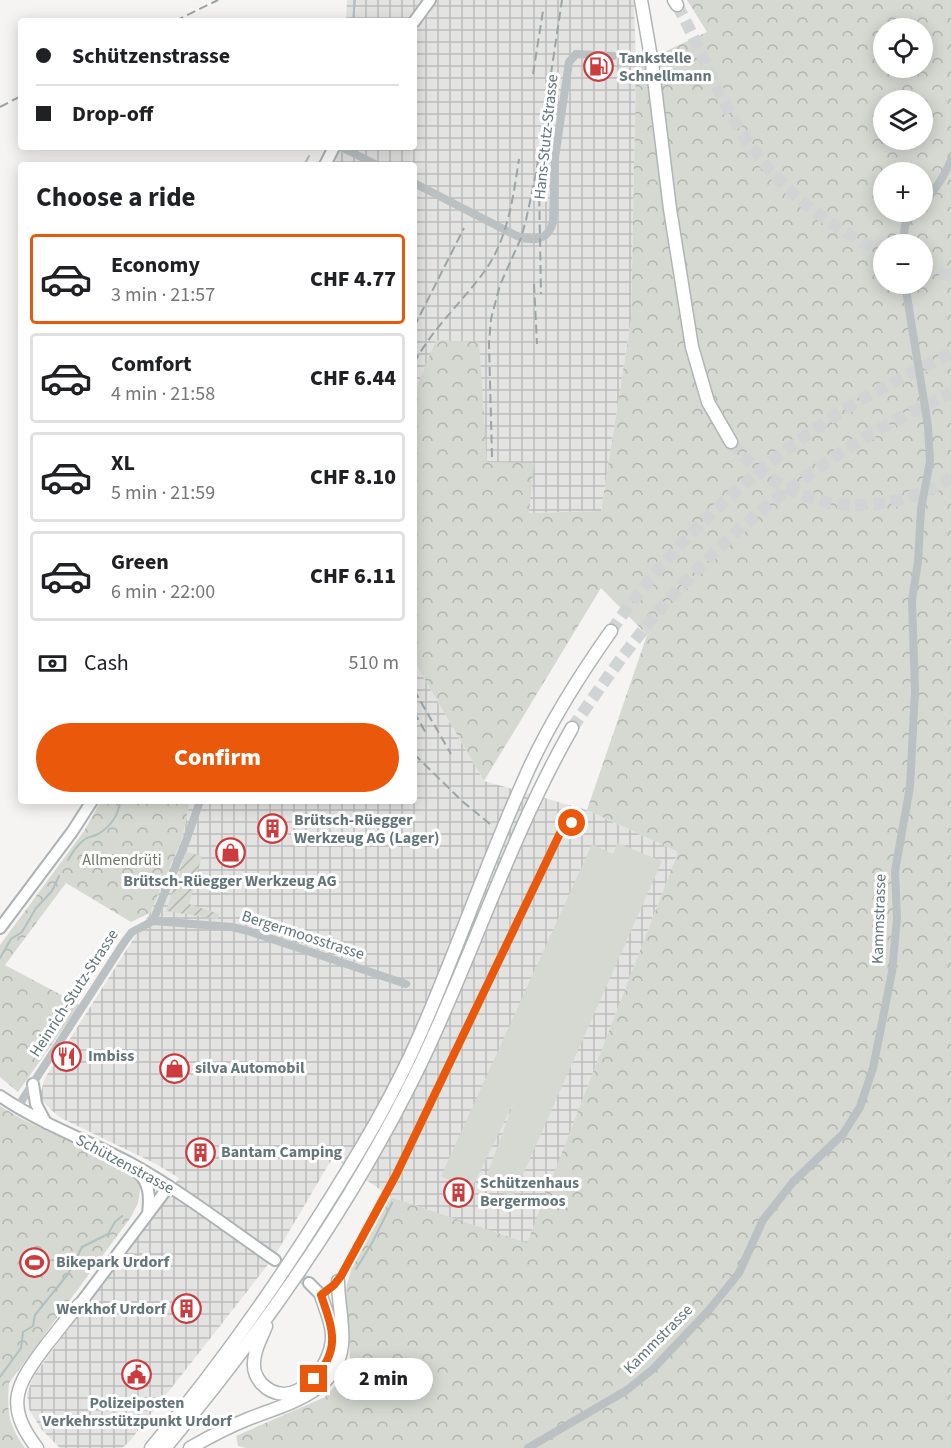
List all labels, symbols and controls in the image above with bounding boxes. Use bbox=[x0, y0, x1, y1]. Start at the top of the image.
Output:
map controls bbox=[873, 18, 933, 294]
button: locate bbox=[873, 18, 933, 78]
text: Schützenstrasse bbox=[72, 40, 230, 72]
place label: Tankstelle Schnellmann bbox=[619, 47, 712, 87]
fuel station icon: Tankstelle Schnellmann bbox=[582, 51, 614, 83]
street label: Hans-Stutz-Strasse bbox=[528, 73, 564, 201]
button: layers bbox=[873, 90, 933, 150]
text: Drop-off bbox=[72, 98, 153, 130]
button: + bbox=[873, 162, 933, 222]
text: Choose a ride bbox=[36, 178, 196, 217]
button: − bbox=[873, 234, 933, 294]
text: Economy bbox=[111, 249, 200, 281]
icon: car bbox=[39, 252, 93, 306]
text: CHF 4.77 bbox=[310, 263, 396, 295]
text: 3 min · 21:57 bbox=[111, 281, 215, 309]
text: Comfort bbox=[111, 348, 192, 380]
icon: car bbox=[39, 351, 93, 405]
text: CHF 6.44 bbox=[310, 362, 396, 394]
text: 4 min · 21:58 bbox=[111, 380, 215, 408]
text: XL bbox=[111, 447, 135, 479]
icon: car bbox=[39, 450, 93, 504]
text: CHF 8.10 bbox=[310, 461, 396, 493]
text: 5 min · 21:59 bbox=[111, 479, 215, 507]
text: Green bbox=[111, 546, 169, 578]
icon: car bbox=[39, 549, 93, 603]
text: CHF 6.11 bbox=[310, 560, 396, 592]
text: 6 min · 22:00 bbox=[111, 578, 215, 606]
icon: cash bbox=[36, 647, 69, 680]
text: Cash bbox=[84, 647, 129, 679]
text: 510 m bbox=[349, 649, 399, 677]
button: Confirm bbox=[36, 723, 399, 792]
place label: Brütsch-Rüegger Werkzeug AG (Lager) bbox=[294, 809, 440, 849]
route start bbox=[558, 809, 585, 836]
building icon: Brütsch-Rüegger Werkzeug AG (Lager) bbox=[257, 813, 289, 845]
shop icon: Brütsch-Rüegger Werkzeug AG bbox=[214, 837, 246, 869]
park label: Allmendrüti bbox=[82, 849, 162, 871]
place label: Brütsch-Rüegger Werkzeug AG bbox=[123, 870, 337, 892]
street label: Kammstrasse bbox=[866, 873, 892, 964]
street label: Bergermoosstrasse bbox=[239, 905, 367, 965]
street label: Heinrich-Stutz-Strasse bbox=[24, 925, 124, 1061]
restaurant icon: Imbiss bbox=[51, 1040, 83, 1072]
place label: Imbiss bbox=[88, 1045, 134, 1067]
shop icon: silva Automobil bbox=[158, 1052, 190, 1084]
place label: silva Automobil bbox=[195, 1057, 305, 1079]
street label: Schützenstrasse bbox=[72, 1129, 178, 1199]
building icon: Bantam Camping bbox=[184, 1136, 216, 1168]
place label: Bantam Camping bbox=[221, 1141, 343, 1163]
place label: Schützenhaus Bergermoos bbox=[480, 1172, 579, 1212]
building icon: Schützenhaus Bergermoos bbox=[443, 1176, 475, 1208]
sports icon: Bikepark Urdorf bbox=[19, 1246, 51, 1278]
place label: Bikepark Urdorf bbox=[56, 1251, 170, 1273]
building icon: Werkhof Urdorf bbox=[171, 1293, 203, 1325]
place label: Werkhof Urdorf bbox=[56, 1298, 167, 1320]
street label: Kammstrasse bbox=[618, 1299, 698, 1379]
callout: 2 min bbox=[335, 1358, 434, 1400]
public building icon: Polizeiposten Verkehrsstützpunkt Urdorf bbox=[121, 1359, 153, 1391]
route end bbox=[300, 1365, 327, 1392]
text: 2 min bbox=[359, 1365, 408, 1393]
place label: Polizeiposten Verkehrsstützpunkt Urdorf bbox=[41, 1392, 232, 1432]

